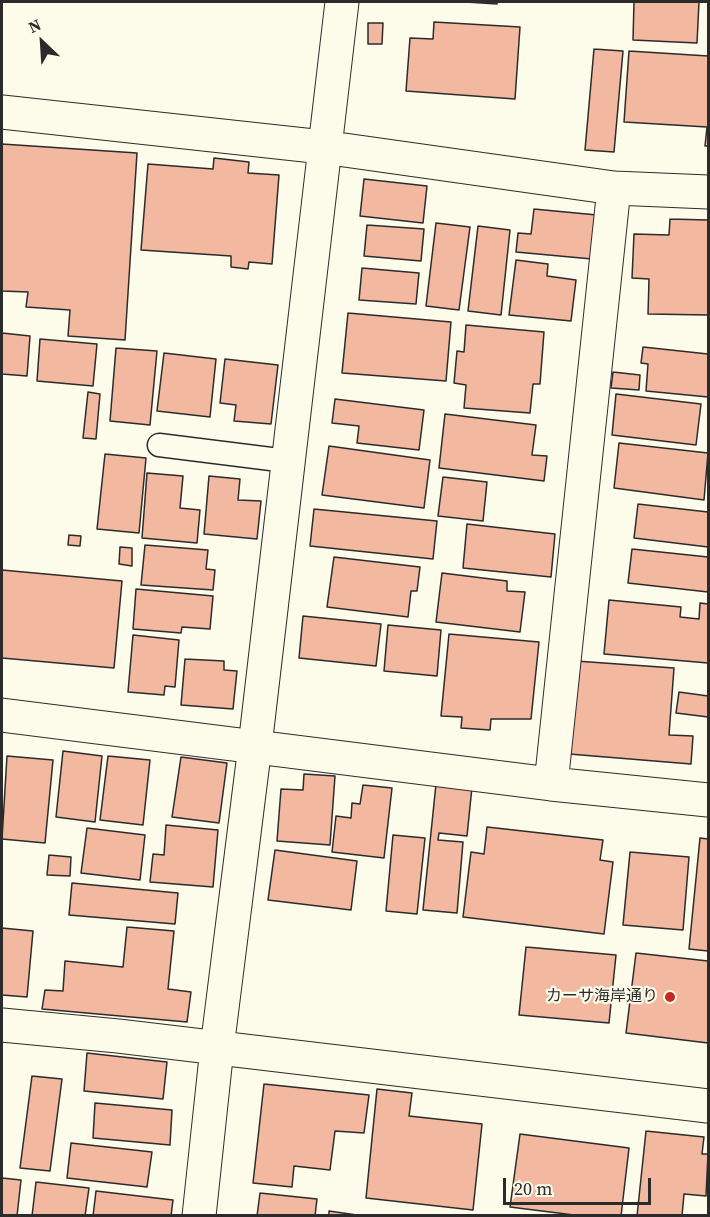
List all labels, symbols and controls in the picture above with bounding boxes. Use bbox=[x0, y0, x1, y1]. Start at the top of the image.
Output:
north arrow bbox=[12, 12, 72, 72]
text: N bbox=[24, 13, 44, 38]
place label: カーサ海岸通り bbox=[546, 987, 658, 1007]
marker: カーサ海岸通り bbox=[663, 990, 677, 1004]
scale bar bbox=[506, 1166, 654, 1204]
text: 20 m bbox=[514, 1176, 552, 1201]

